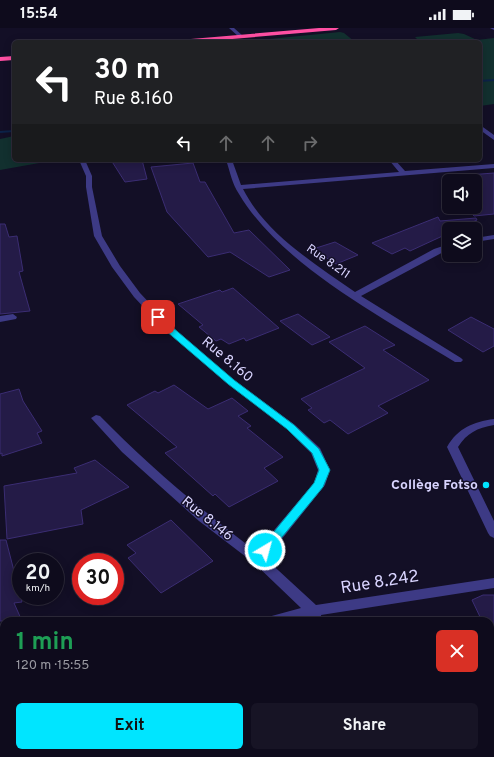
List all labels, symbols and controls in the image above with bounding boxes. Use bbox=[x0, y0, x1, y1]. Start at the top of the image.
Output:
text: 15:54 bbox=[20, 5, 58, 24]
text: 30 m bbox=[94, 53, 160, 89]
icon: left bbox=[28, 56, 80, 108]
text: Rue 8.160 bbox=[94, 88, 174, 111]
icon: left bbox=[173, 132, 195, 154]
icon: ahead bbox=[215, 132, 237, 154]
icon: ahead bbox=[257, 132, 279, 154]
icon: right bbox=[299, 132, 321, 154]
map controls bbox=[442, 174, 482, 262]
button: sound bbox=[442, 174, 482, 214]
button: layers bbox=[442, 222, 482, 262]
street label: Rue 8.211 bbox=[303, 241, 353, 283]
pin bbox=[141, 300, 175, 334]
icon: arrive bbox=[147, 306, 169, 328]
street label: Rue 8.160 bbox=[198, 334, 256, 386]
place label: Collège Fotso bbox=[391, 477, 478, 494]
marker: Collège Fotso bbox=[481, 480, 491, 490]
street label: Rue 8.146 bbox=[178, 493, 236, 545]
position arrow bbox=[244, 529, 286, 571]
speed limit sign: 30 bbox=[72, 553, 124, 605]
text: 20 bbox=[25, 561, 51, 587]
street label: Rue 8.242 bbox=[339, 566, 421, 600]
text: km/h bbox=[26, 582, 50, 595]
text: 1 min bbox=[16, 628, 74, 658]
button: close bbox=[436, 630, 478, 672]
text: 120 m · 15:55 bbox=[16, 658, 89, 674]
button: Exit bbox=[16, 703, 243, 749]
button: Share bbox=[251, 703, 478, 749]

